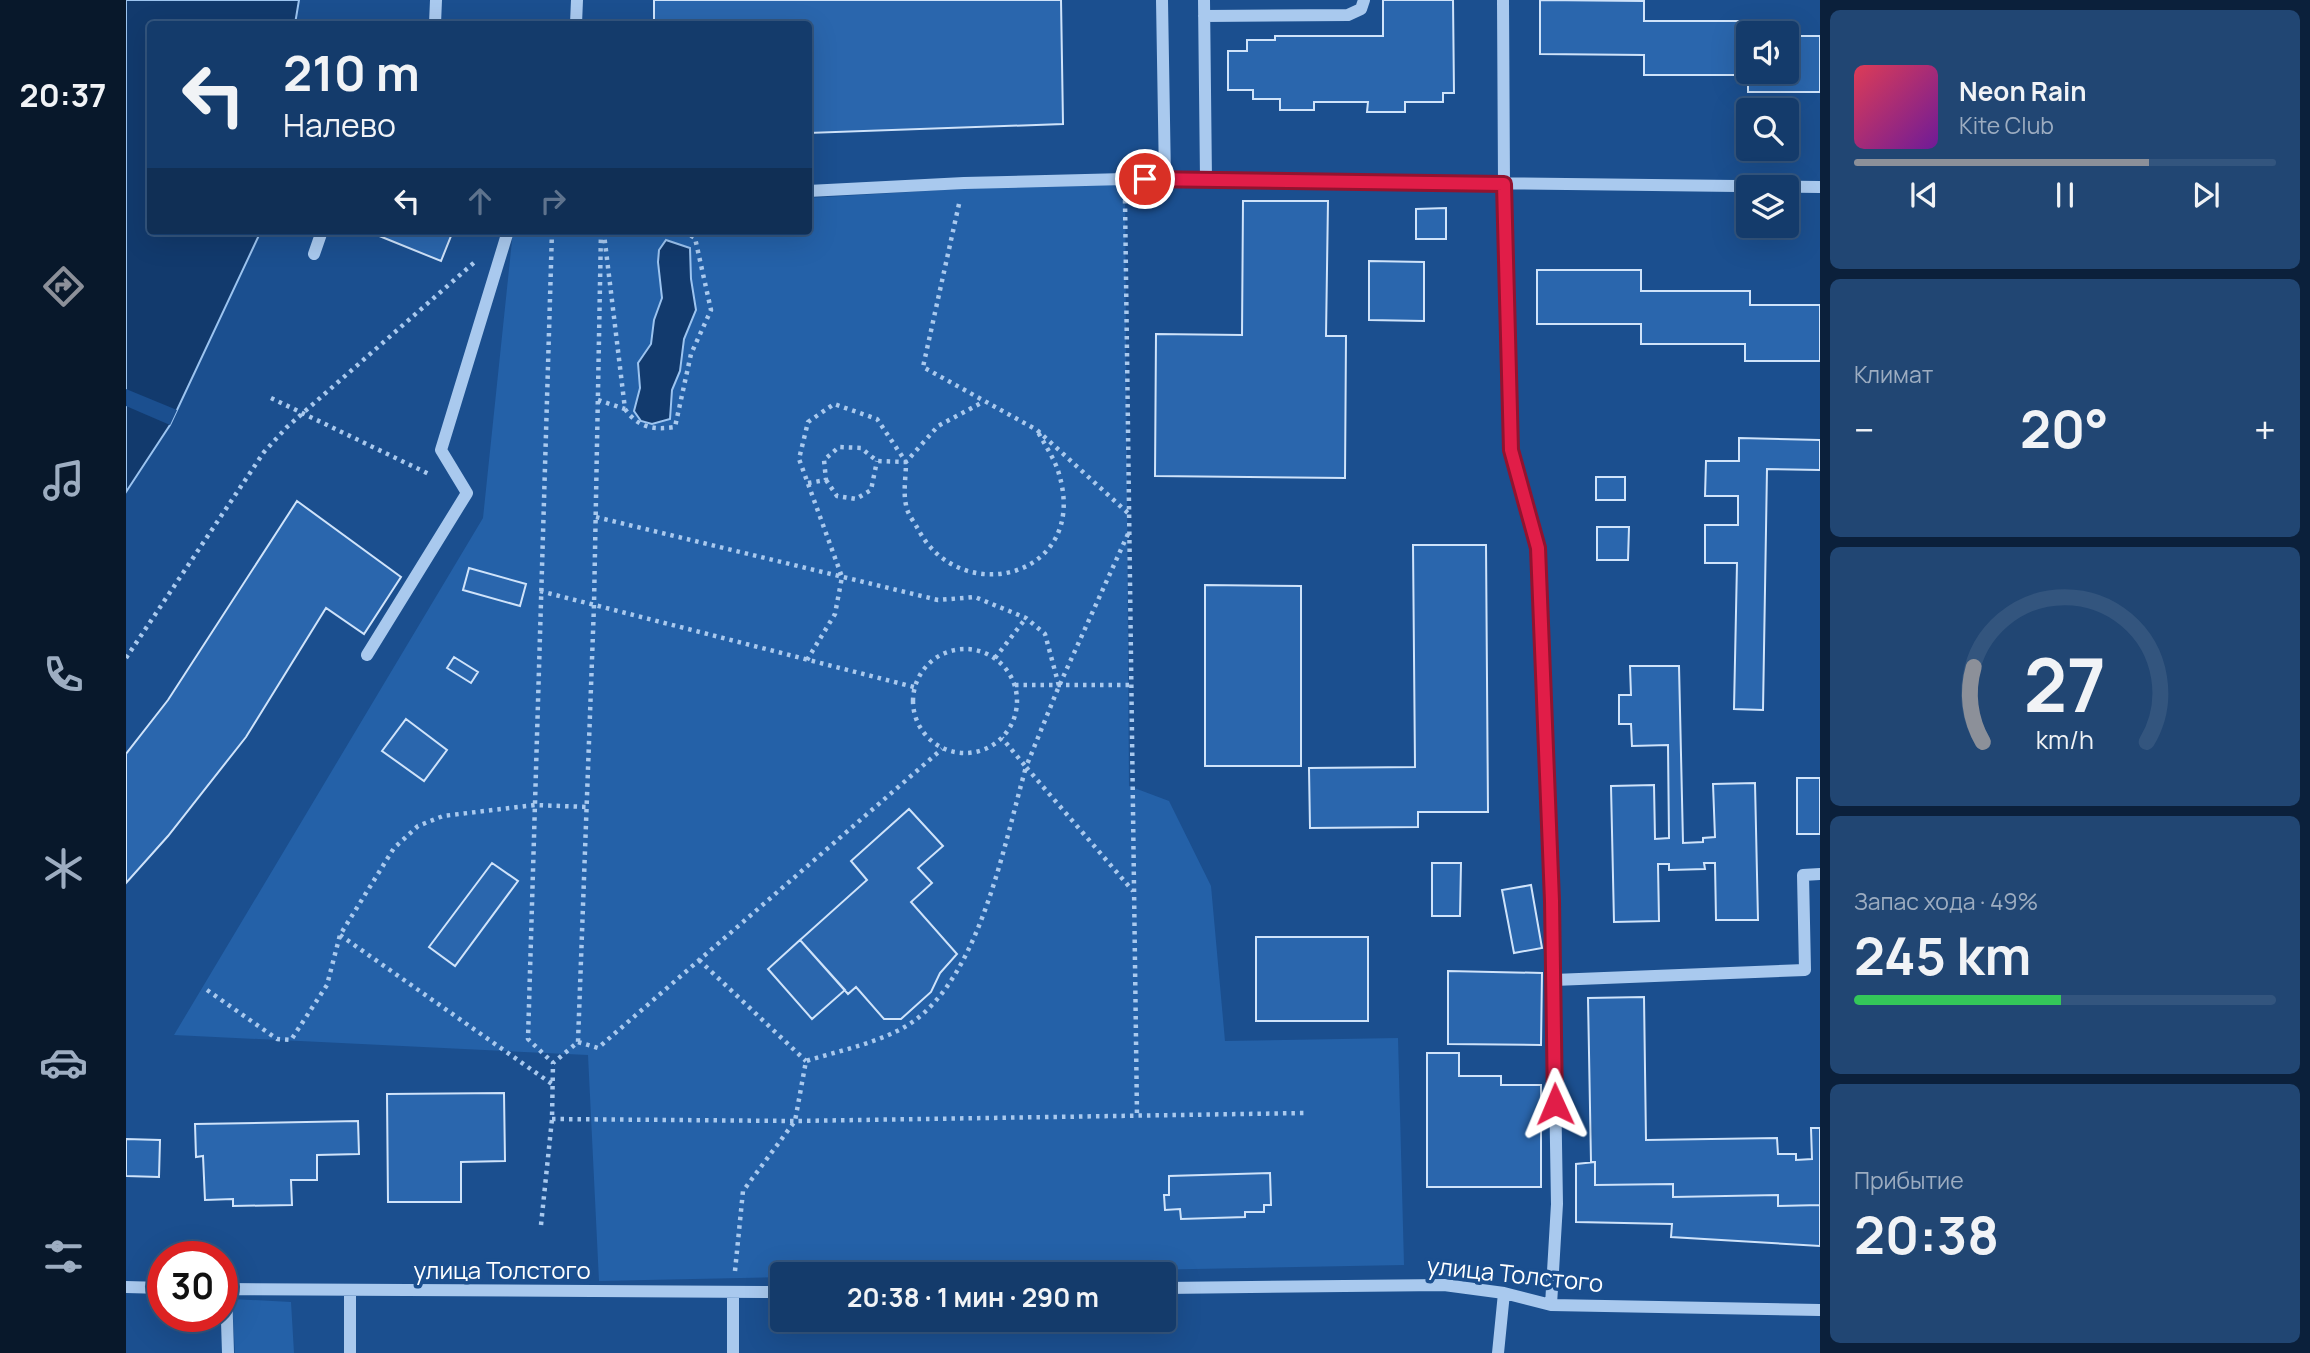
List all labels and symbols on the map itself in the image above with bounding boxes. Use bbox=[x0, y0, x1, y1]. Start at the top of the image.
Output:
pin bbox=[1115, 149, 1175, 209]
position arrow bbox=[1518, 1067, 1592, 1141]
speed limit sign: 30 bbox=[147, 1241, 238, 1332]
street label: улица Толстого bbox=[1425, 1248, 1605, 1299]
street label: улица Толстого bbox=[413, 1253, 591, 1286]

